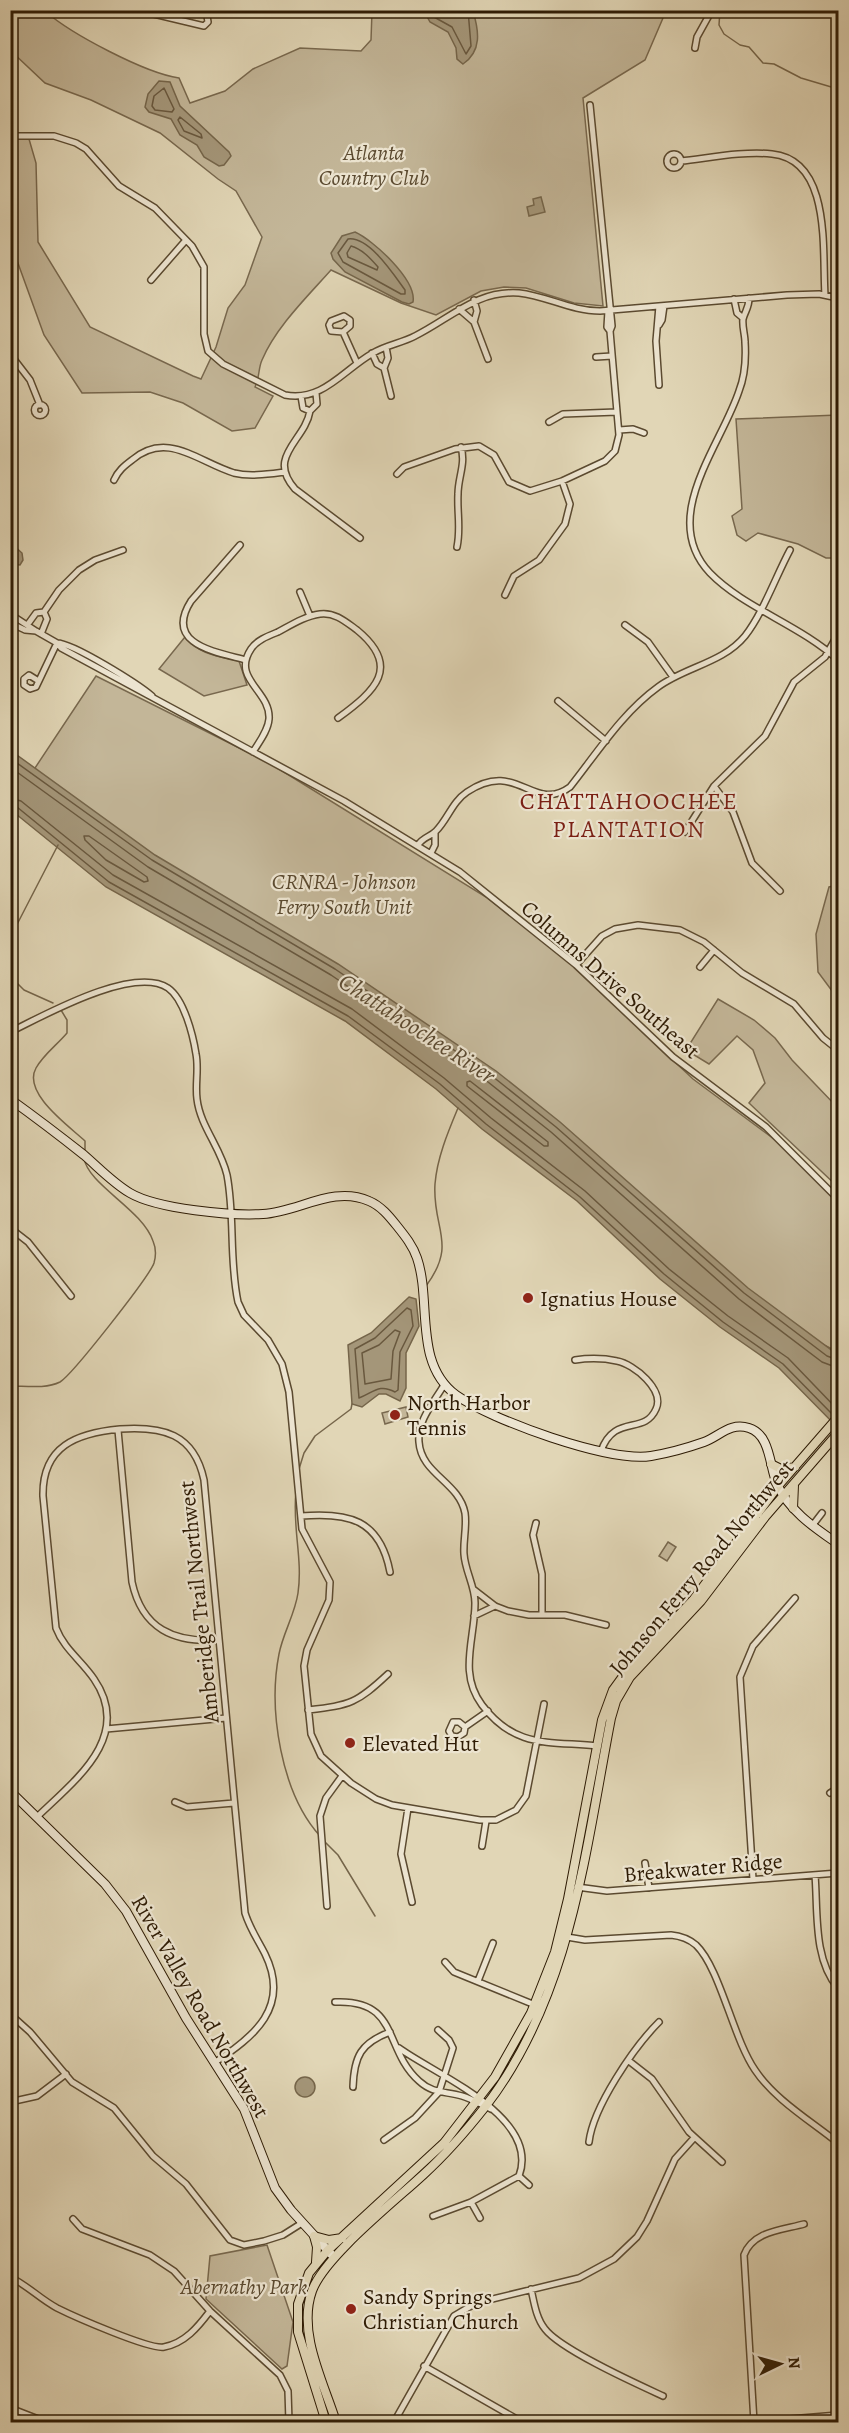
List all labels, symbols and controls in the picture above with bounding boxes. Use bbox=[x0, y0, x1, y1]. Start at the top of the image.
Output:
park label: Atlanta Country Club bbox=[319, 138, 429, 193]
district label: CHATTAHOOCHEE PLANTATION bbox=[520, 785, 738, 845]
park label: CRNRA - Johnson Ferry South Unit bbox=[272, 867, 416, 922]
street label: Columns Drive Southeast bbox=[514, 894, 706, 1066]
water label: Chattahoochee River bbox=[332, 965, 502, 1091]
place label: Ignatius House bbox=[540, 1284, 677, 1314]
marker: Ignatius House bbox=[521, 1291, 535, 1305]
place label: North Harbor Tennis bbox=[407, 1388, 531, 1443]
marker: North Harbor Tennis bbox=[388, 1408, 402, 1422]
street label: Johnson Ferry Road Northwest bbox=[602, 1453, 801, 1682]
street label: Amberidge Trail Northwest bbox=[171, 1479, 227, 1726]
place label: Elevated Hut bbox=[362, 1729, 479, 1759]
marker: Elevated Hut bbox=[343, 1736, 357, 1750]
street label: Breakwater Ridge bbox=[622, 1846, 784, 1890]
street label: River Valley Road Northwest bbox=[124, 1890, 276, 2123]
park label: Abernathy Park bbox=[180, 2272, 307, 2302]
place label: Sandy Springs Christian Church bbox=[363, 2282, 519, 2337]
marker: Sandy Springs Christian Church bbox=[344, 2302, 358, 2316]
north arrow bbox=[750, 2334, 810, 2394]
text: N bbox=[782, 2356, 805, 2370]

